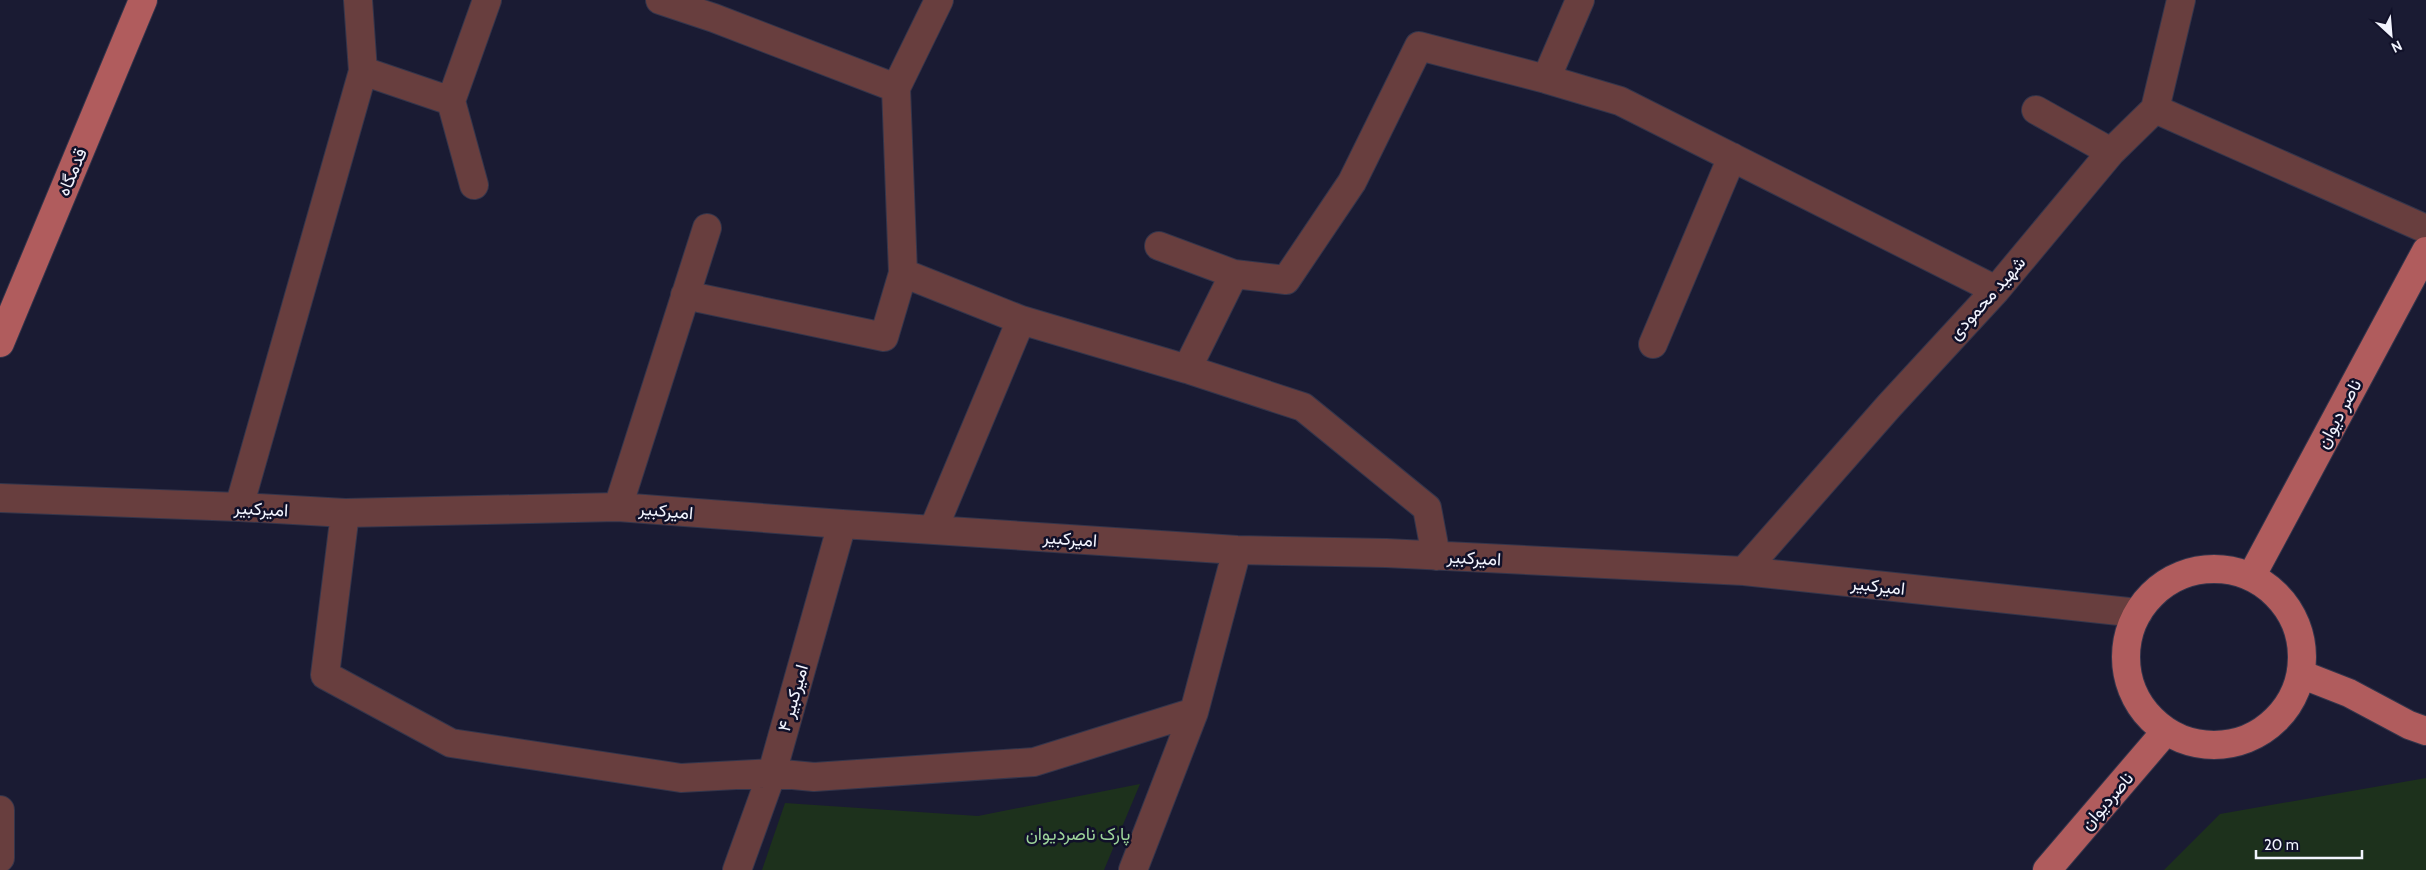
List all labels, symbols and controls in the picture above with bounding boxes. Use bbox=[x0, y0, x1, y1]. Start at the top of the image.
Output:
north arrow bbox=[2366, 10, 2416, 60]
text: N bbox=[2388, 36, 2405, 57]
street label: قدمگاه bbox=[52, 145, 92, 199]
street label: شهید محمودی bbox=[1944, 252, 2030, 344]
street label: ناصر دیوان bbox=[2312, 376, 2366, 452]
street label: امیرکبیر bbox=[232, 497, 289, 521]
street label: امیرکبیر bbox=[637, 498, 694, 524]
street label: امیرکبیر bbox=[1041, 526, 1098, 552]
street label: امیرکبیر bbox=[1445, 546, 1502, 570]
street label: امیرکبیر bbox=[1849, 572, 1906, 600]
street label: امیرکبیر ۴ bbox=[773, 662, 813, 734]
street label: ناصردیوان bbox=[2076, 767, 2138, 835]
park label: پارک ناصردیوان bbox=[1026, 823, 1130, 846]
scale bar bbox=[2256, 828, 2362, 860]
text: 20 m bbox=[2264, 836, 2299, 854]

